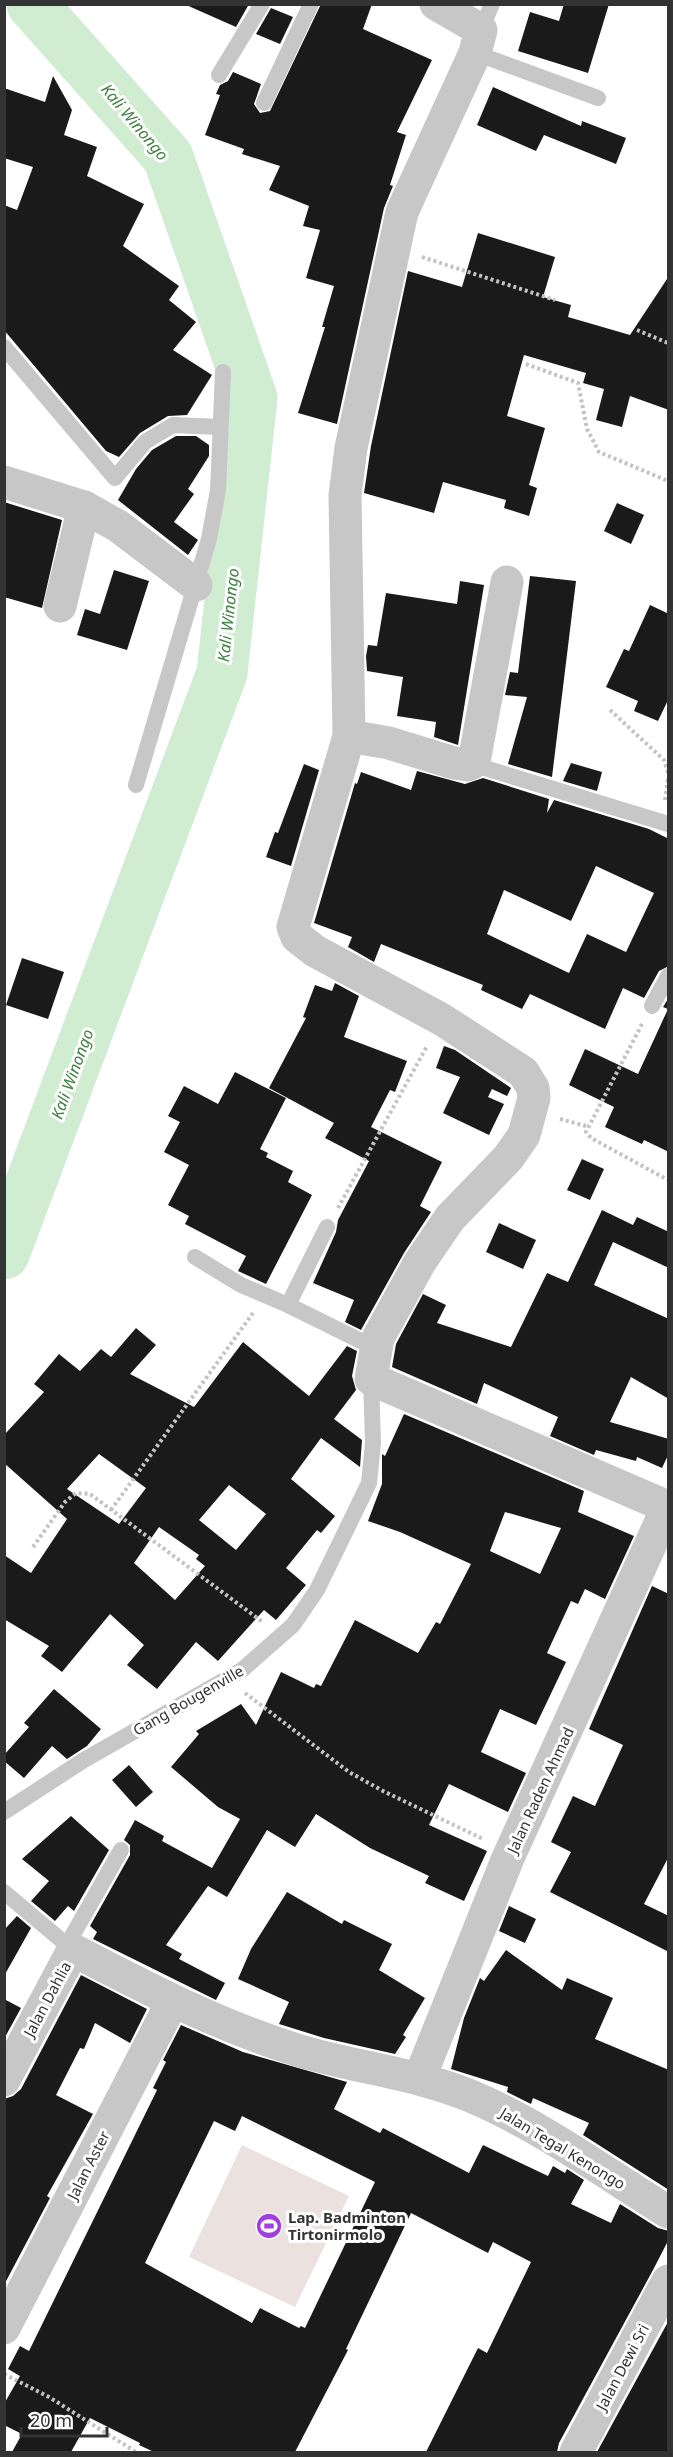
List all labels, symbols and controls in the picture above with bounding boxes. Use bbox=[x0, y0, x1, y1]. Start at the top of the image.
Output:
water label: Kali Winongo bbox=[96, 79, 174, 165]
water label: Kali Winongo bbox=[212, 567, 244, 663]
water label: Kali Winongo bbox=[46, 1026, 98, 1122]
street label: Gang Bougenville bbox=[129, 1660, 247, 1740]
street label: Jalan Raden Ahmad bbox=[501, 1724, 578, 1858]
street label: Jalan Dahlia bbox=[18, 1958, 75, 2042]
street label: Jalan Tegal Kenongo bbox=[495, 2102, 629, 2193]
street label: Jalan Aster bbox=[61, 2127, 114, 2205]
place label: Lap. Badminton Tirtonirmolo bbox=[288, 2207, 406, 2244]
sports icon: Lap. Badminton Tirtonirmolo bbox=[254, 2211, 284, 2241]
street label: Jalan Dewi Sri bbox=[590, 2320, 653, 2415]
scale bar bbox=[21, 2400, 106, 2438]
text: 20 m bbox=[30, 2408, 72, 2432]

